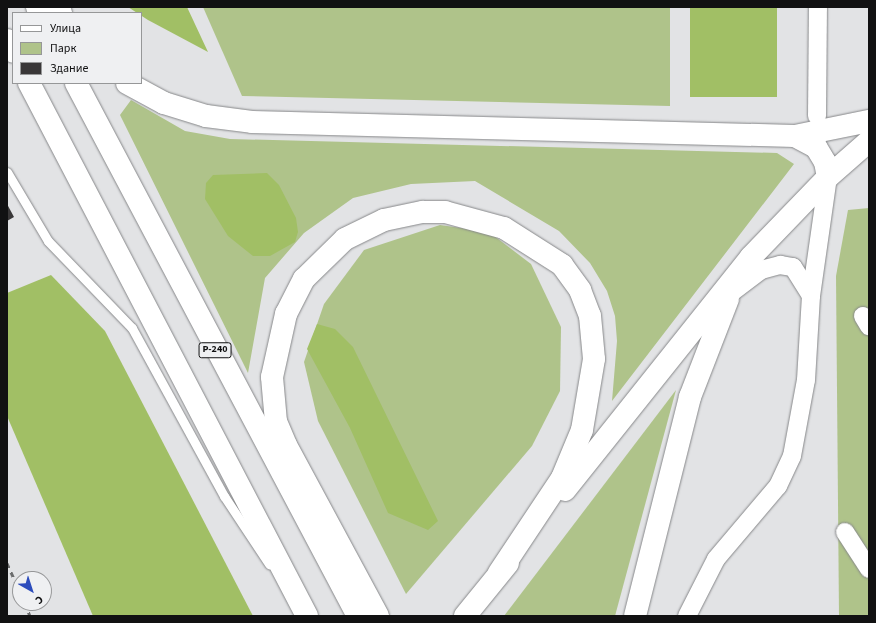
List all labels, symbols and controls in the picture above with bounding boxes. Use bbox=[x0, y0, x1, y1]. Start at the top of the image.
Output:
legend bbox=[12, 12, 142, 84]
text: Улица bbox=[50, 20, 81, 37]
text: Парк bbox=[50, 40, 76, 57]
text: Здание bbox=[50, 60, 89, 77]
road number: Р-240 bbox=[198, 342, 232, 358]
north arrow bbox=[12, 571, 52, 611]
text: С bbox=[32, 592, 46, 608]

